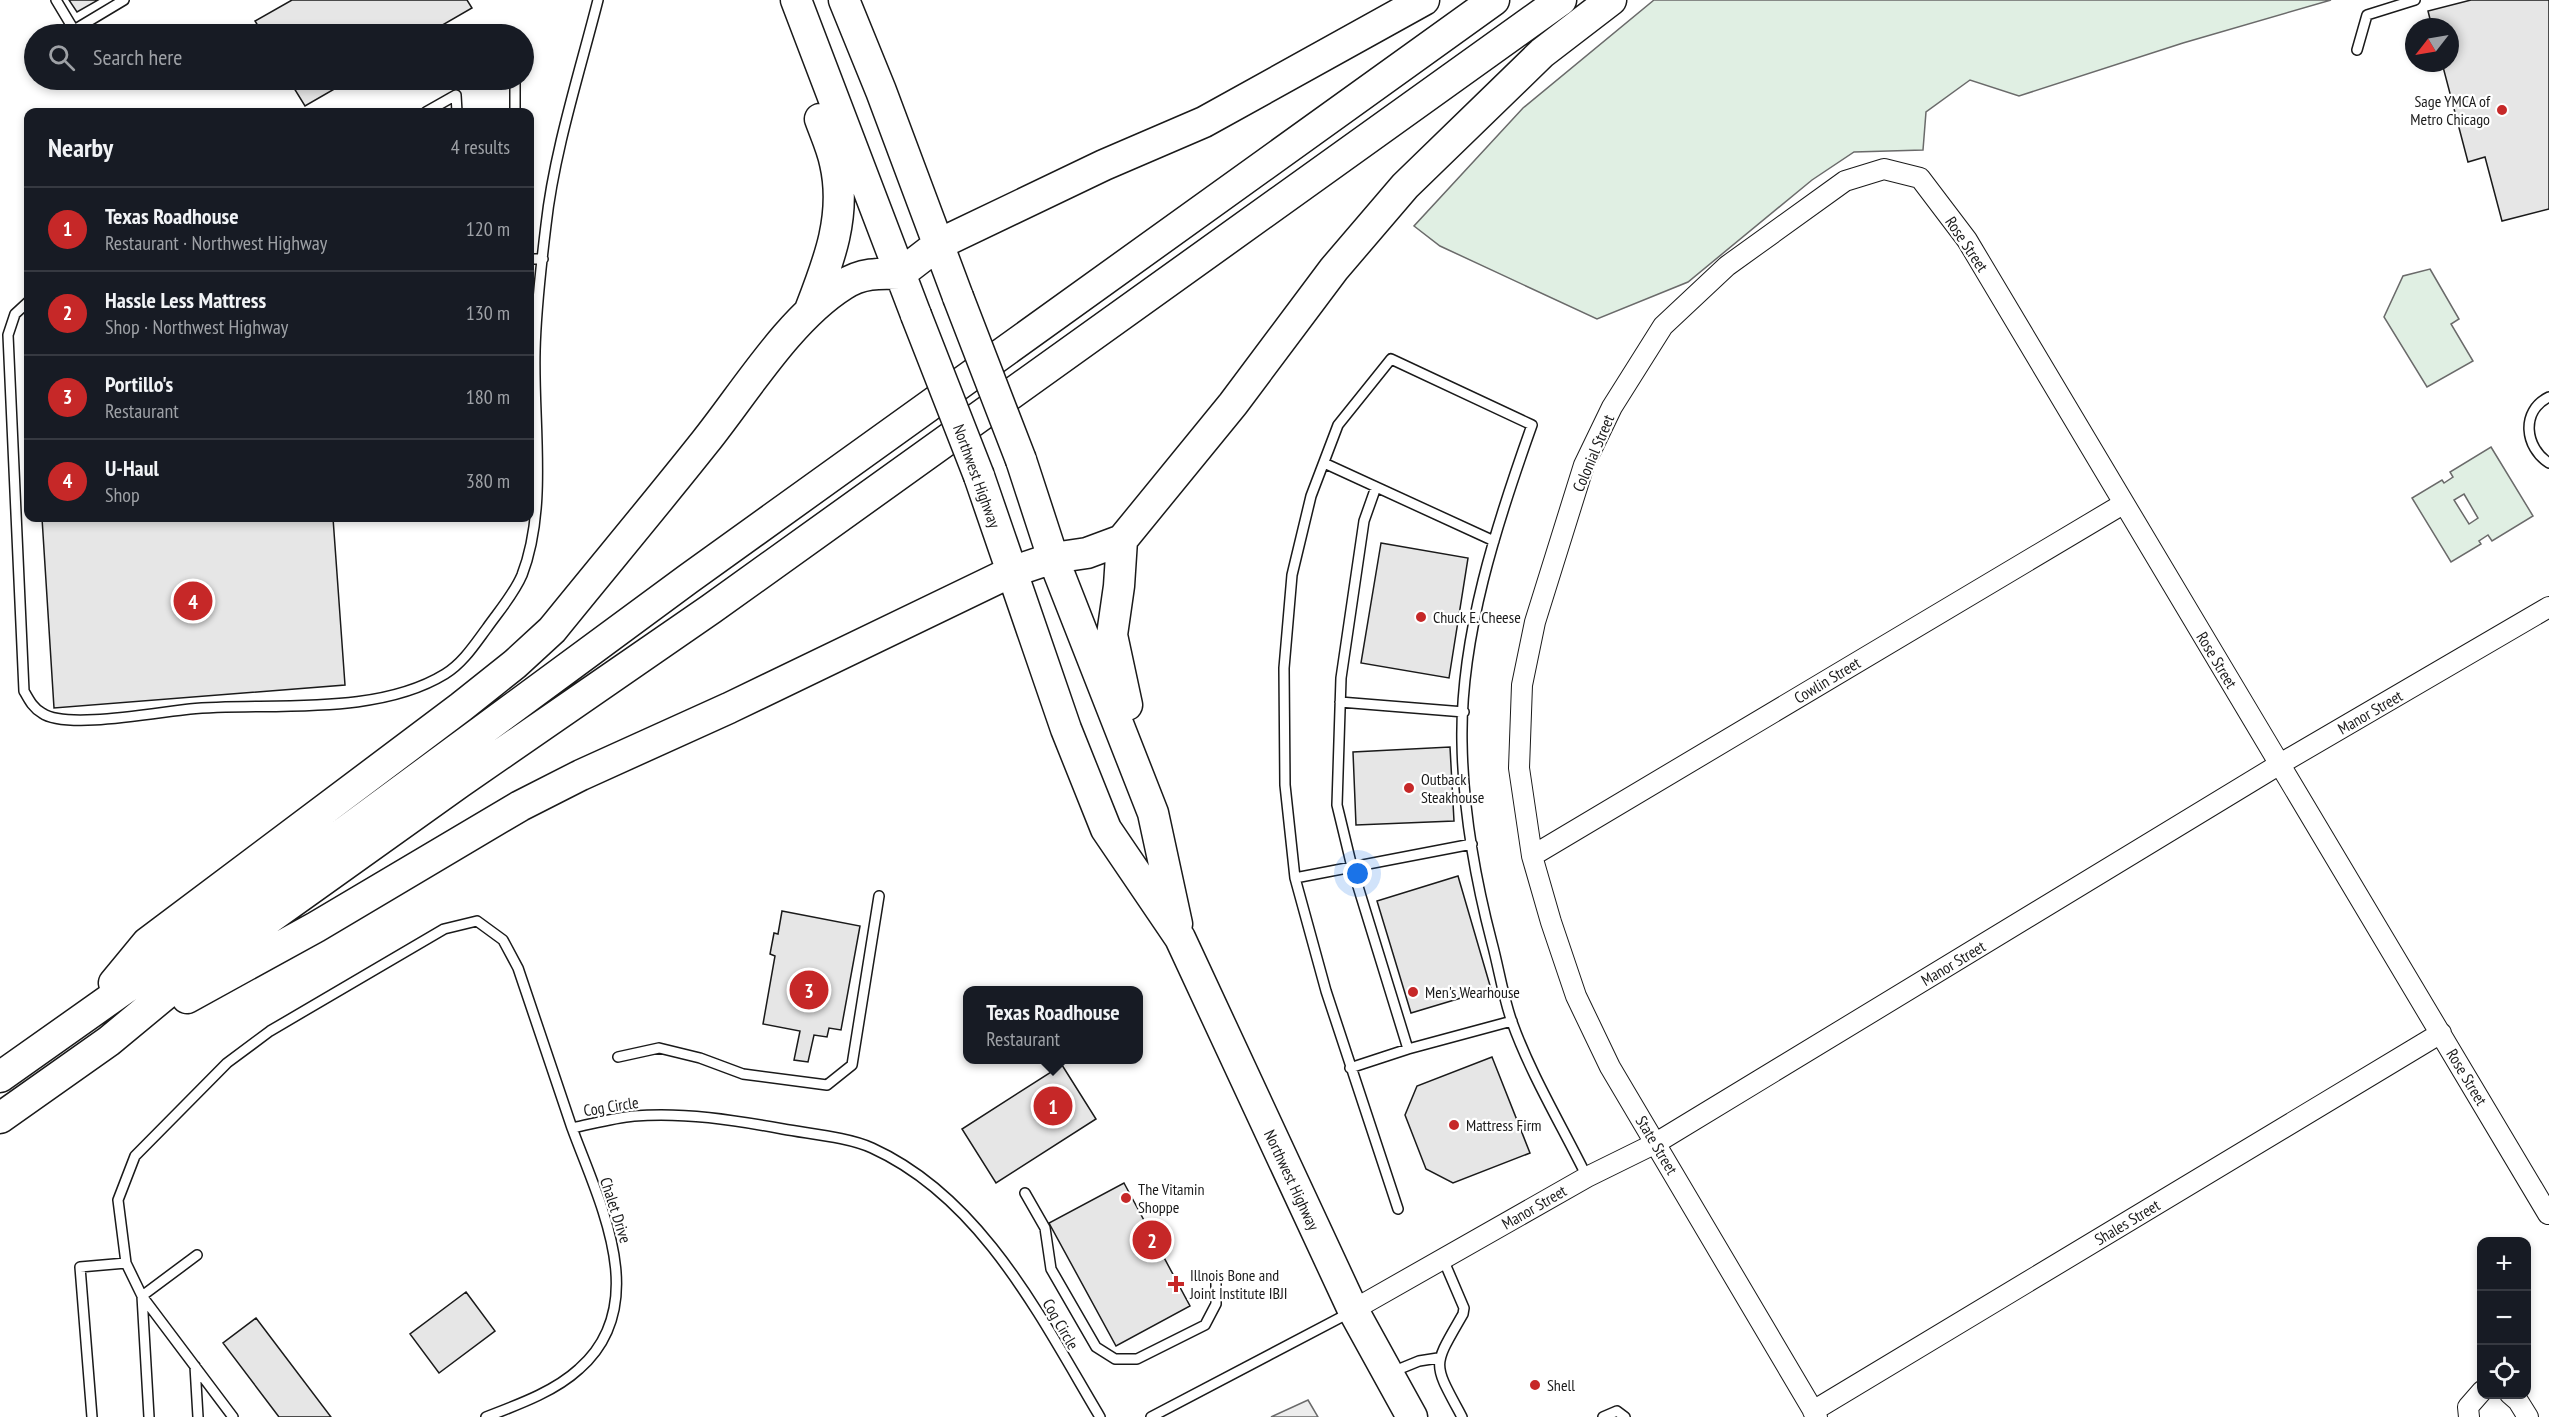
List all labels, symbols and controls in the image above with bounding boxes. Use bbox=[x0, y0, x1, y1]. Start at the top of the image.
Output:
north arrow bbox=[2405, 18, 2459, 72]
search box bbox=[24, 24, 534, 90]
icon: search bbox=[45, 41, 78, 74]
text: Search here bbox=[93, 43, 182, 71]
place label: Sage YMCA of Metro Chicago bbox=[2410, 91, 2491, 129]
marker: Sage YMCA of Metro Chicago bbox=[2495, 103, 2509, 117]
text: Nearby bbox=[48, 131, 113, 164]
text: 4 results bbox=[451, 134, 510, 160]
text: Texas Roadhouse bbox=[105, 202, 239, 230]
street label: Rose Street bbox=[1941, 213, 1993, 276]
text: 1 bbox=[63, 216, 72, 242]
text: 120 m bbox=[466, 216, 510, 242]
text: Restaurant · Northwest Highway bbox=[105, 230, 327, 256]
text: Hassle Less Mattress bbox=[105, 286, 266, 314]
text: 2 bbox=[63, 300, 72, 326]
text: 130 m bbox=[466, 300, 510, 326]
text: Shop · Northwest Highway bbox=[105, 314, 288, 340]
text: Portillo's bbox=[105, 370, 173, 398]
text: 3 bbox=[63, 384, 72, 410]
text: 180 m bbox=[466, 384, 510, 410]
text: Restaurant bbox=[105, 398, 179, 424]
street label: Colonial Street bbox=[1568, 411, 1618, 494]
street label: Northwest Highway bbox=[949, 422, 1005, 530]
text: U-Haul bbox=[105, 454, 159, 482]
text: 4 bbox=[63, 468, 72, 494]
text: 380 m bbox=[466, 468, 510, 494]
text: Shop bbox=[105, 482, 140, 508]
pin: 4 bbox=[174, 578, 212, 624]
place label: Chuck E. Cheese bbox=[1433, 607, 1521, 627]
marker: Chuck E. Cheese bbox=[1414, 610, 1428, 624]
street label: Rose Street bbox=[2192, 628, 2242, 692]
street label: Cowlin Street bbox=[1790, 652, 1864, 708]
street label: Manor Street bbox=[2334, 685, 2406, 739]
place label: Outback Steakhouse bbox=[1421, 769, 1484, 807]
marker: Outback Steakhouse bbox=[1402, 781, 1416, 795]
your location bbox=[1343, 859, 1372, 888]
street label: Manor Street bbox=[1917, 936, 1989, 990]
pin: 3 bbox=[790, 968, 828, 1012]
place label: Men's Wearhouse bbox=[1425, 982, 1520, 1002]
marker: Men's Wearhouse bbox=[1406, 985, 1420, 999]
popup bbox=[963, 986, 1143, 1064]
text: Texas Roadhouse bbox=[986, 998, 1120, 1026]
text: Restaurant bbox=[986, 1026, 1060, 1052]
street label: Rose Street bbox=[2442, 1045, 2492, 1109]
pin: 1 bbox=[1034, 1084, 1072, 1128]
street label: Cog Circle bbox=[582, 1092, 640, 1120]
street label: State Street bbox=[1632, 1112, 1683, 1179]
place label: Mattress Firm bbox=[1466, 1115, 1541, 1135]
marker: Mattress Firm bbox=[1447, 1118, 1461, 1132]
street label: Northwest Highway bbox=[1260, 1127, 1324, 1233]
street label: Chalet Drive bbox=[596, 1175, 636, 1245]
place label: The Vitamin Shoppe bbox=[1138, 1179, 1204, 1217]
street label: Manor Street bbox=[1498, 1180, 1570, 1234]
marker: The Vitamin Shoppe bbox=[1119, 1191, 1133, 1205]
street label: Shales Street bbox=[2091, 1194, 2164, 1249]
pin: 2 bbox=[1132, 1218, 1172, 1262]
map controls bbox=[2477, 1237, 2531, 1399]
button: + bbox=[2477, 1237, 2531, 1291]
place label: Illnois Bone and Joint Institute IBJI bbox=[1189, 1265, 1288, 1303]
marker: Illnois Bone and Joint Institute IBJI bbox=[1167, 1275, 1185, 1293]
button: − bbox=[2477, 1291, 2531, 1345]
street label: Cog Circle bbox=[1039, 1295, 1083, 1353]
button: locate bbox=[2477, 1345, 2531, 1399]
place label: Shell bbox=[1547, 1375, 1575, 1395]
marker: Shell bbox=[1528, 1378, 1542, 1392]

